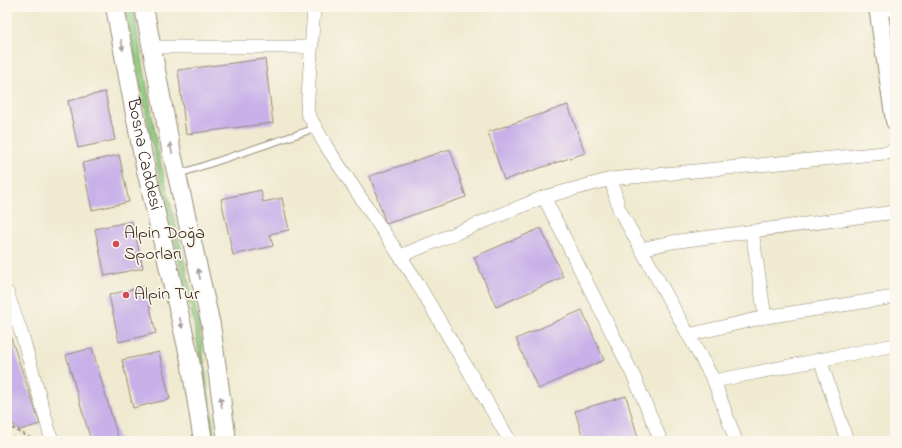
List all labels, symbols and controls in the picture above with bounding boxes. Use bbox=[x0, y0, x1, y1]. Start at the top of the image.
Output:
one-way arrow bbox=[119, 39, 125, 51]
street label: Bosna Caddesi bbox=[119, 95, 168, 213]
one-way arrow bbox=[167, 141, 173, 154]
place label: Alpin Doğa Sporları bbox=[124, 221, 205, 268]
marker: Alpin Doğa Sporları bbox=[111, 239, 121, 249]
one-way arrow bbox=[196, 268, 202, 281]
place label: Alpin Tur bbox=[134, 282, 200, 308]
marker: Alpin Tur bbox=[121, 290, 131, 300]
one-way arrow bbox=[179, 317, 185, 329]
one-way arrow bbox=[218, 396, 224, 408]

